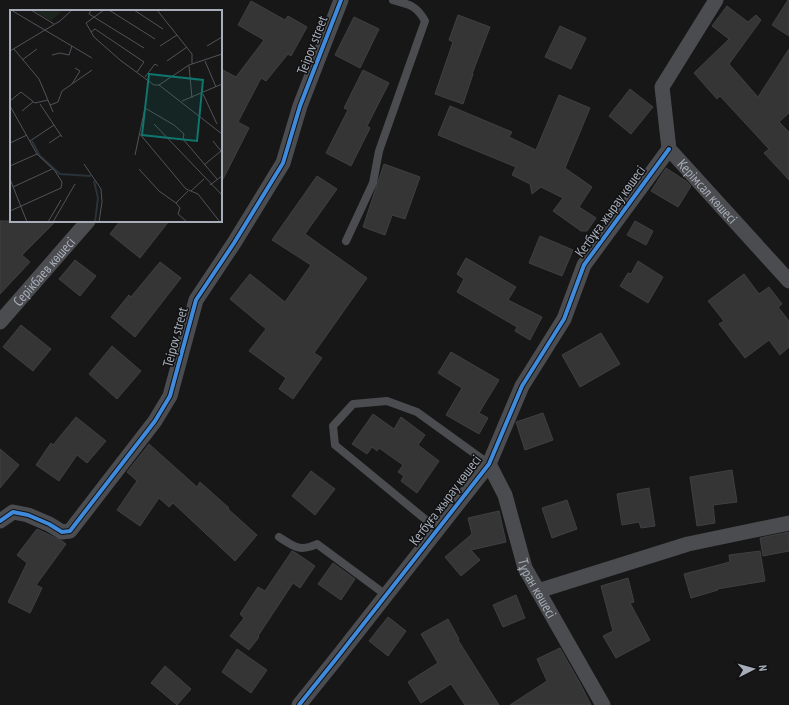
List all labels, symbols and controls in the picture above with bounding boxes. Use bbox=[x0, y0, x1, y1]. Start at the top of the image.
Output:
inset map bbox=[10, 10, 222, 222]
street label: Teipov street bbox=[293, 13, 331, 77]
street label: Керімсал көшесі bbox=[674, 155, 741, 227]
street label: Кетбұға жырау көшесі bbox=[571, 162, 649, 260]
street label: Серікбаев көшесі bbox=[9, 233, 79, 310]
street label: Teipov street bbox=[158, 305, 192, 369]
street label: Кетбұға жырау көшесі bbox=[405, 451, 485, 549]
street label: Тұран көшесі bbox=[514, 556, 561, 621]
north arrow bbox=[733, 649, 773, 689]
text: N bbox=[756, 664, 770, 672]

